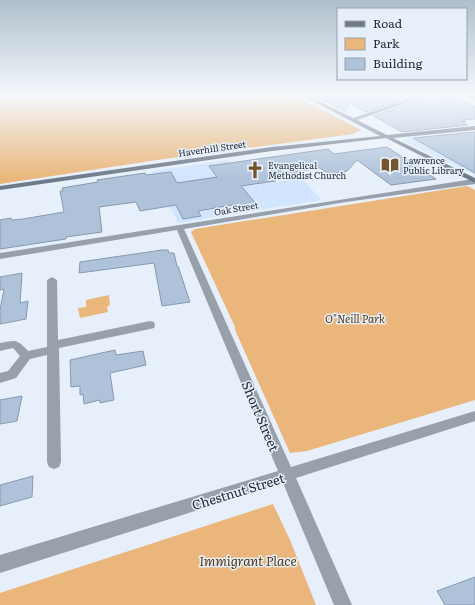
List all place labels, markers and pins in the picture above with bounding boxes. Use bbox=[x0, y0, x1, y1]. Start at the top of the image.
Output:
place label: Lawrence Public Library bbox=[403, 153, 465, 177]
library icon: Lawrence Public Library bbox=[380, 155, 400, 175]
place label: Evangelical Methodist Church bbox=[268, 158, 346, 182]
church icon: Evangelical Methodist Church bbox=[245, 160, 265, 180]

